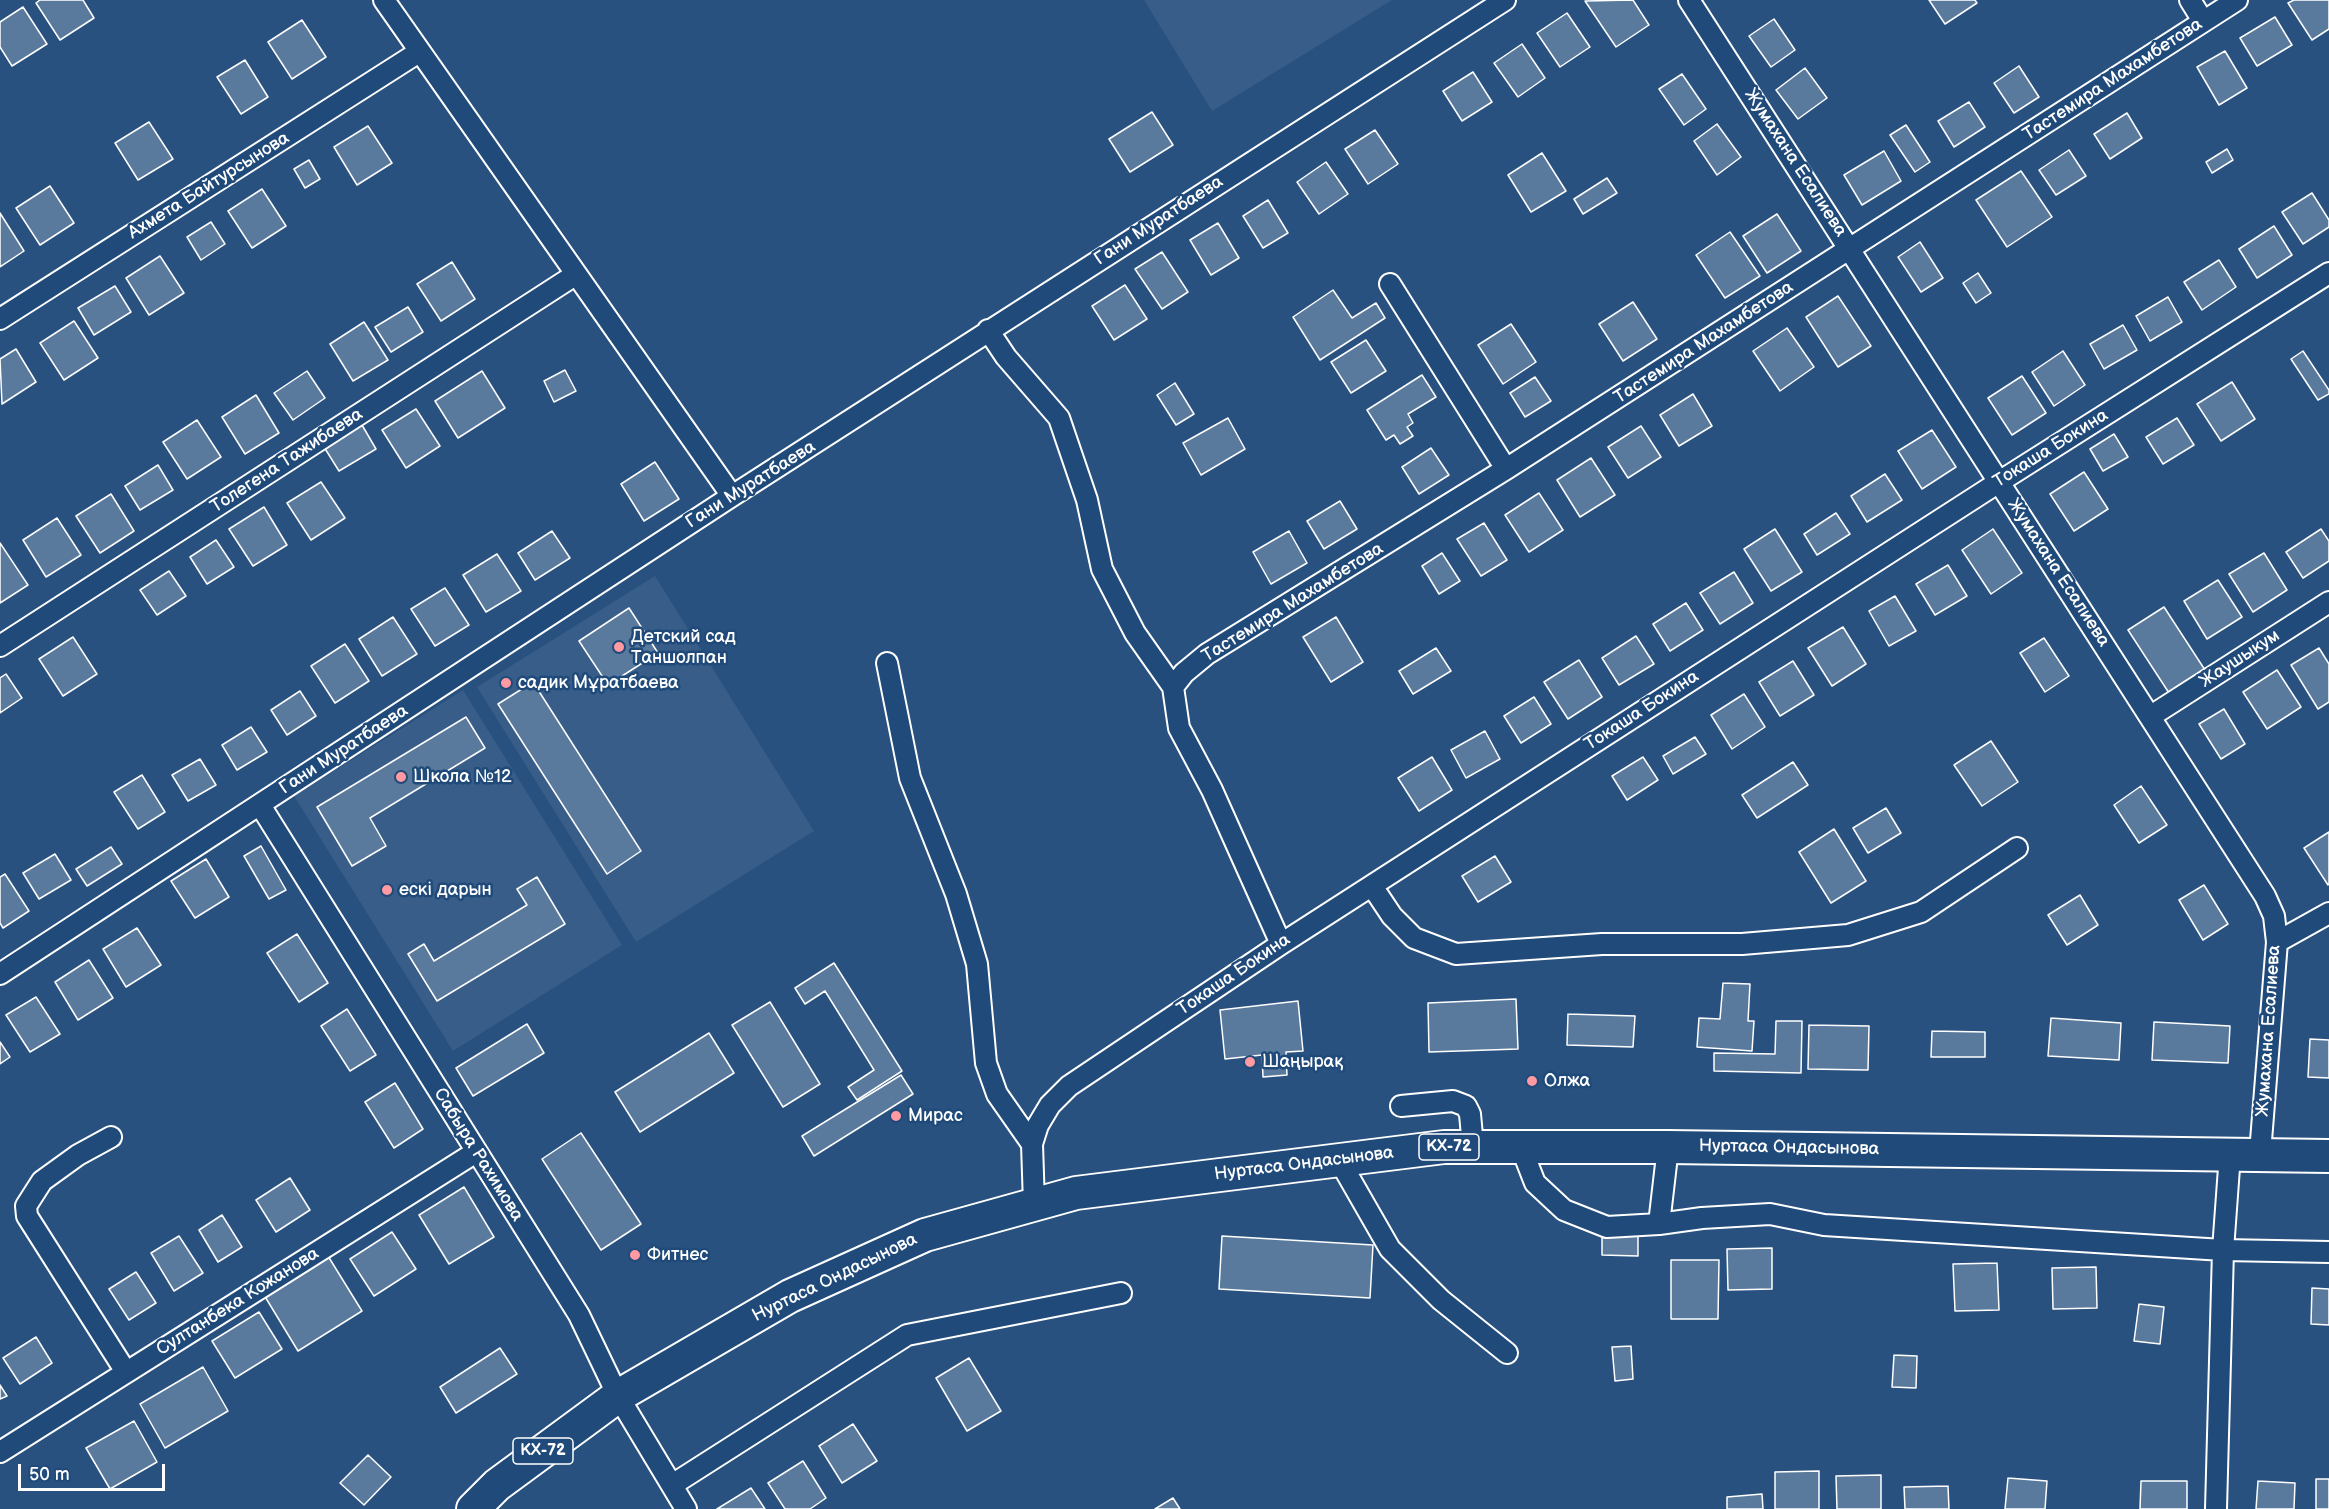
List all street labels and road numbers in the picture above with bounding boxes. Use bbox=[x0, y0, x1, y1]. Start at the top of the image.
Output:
street label: Тастемира Махамбетова bbox=[2019, 14, 2207, 146]
street label: Жумахана Есалиева bbox=[1739, 85, 1851, 241]
street label: Ахмета Байтурсынова bbox=[124, 128, 294, 244]
street label: Гани Муратбаева bbox=[1091, 171, 1227, 271]
street label: Тастемира Махамбетова bbox=[1610, 277, 1798, 409]
street label: Толегена Тажибаева bbox=[207, 404, 367, 518]
street label: Токаша Бокина bbox=[1990, 405, 2112, 493]
street label: Гани Муратбаева bbox=[682, 436, 820, 534]
street label: Жумахана Есалиева bbox=[2002, 495, 2114, 651]
street label: Тастемира Махамбетова bbox=[1198, 538, 1388, 668]
street label: Жаушыкум bbox=[2196, 625, 2284, 693]
street label: Токаша Бокина bbox=[1581, 666, 1703, 756]
street label: Гани Муратбаева bbox=[276, 700, 412, 800]
street label: Токаша Бокина bbox=[1173, 929, 1295, 1021]
street label: Жумахана Есалиева bbox=[2252, 944, 2286, 1118]
street label: Сабыра Рахимова bbox=[428, 1084, 528, 1226]
road number: КХ-72 bbox=[1419, 1134, 1479, 1160]
street label: Нуртаса Ондасынова bbox=[1699, 1136, 1879, 1160]
street label: Нуртаса Ондасынова bbox=[1213, 1142, 1395, 1186]
street label: Нуртаса Ондасынова bbox=[749, 1229, 921, 1327]
street label: Султанбека Кожанова bbox=[153, 1243, 323, 1361]
road number: КХ-72 bbox=[513, 1438, 573, 1464]

